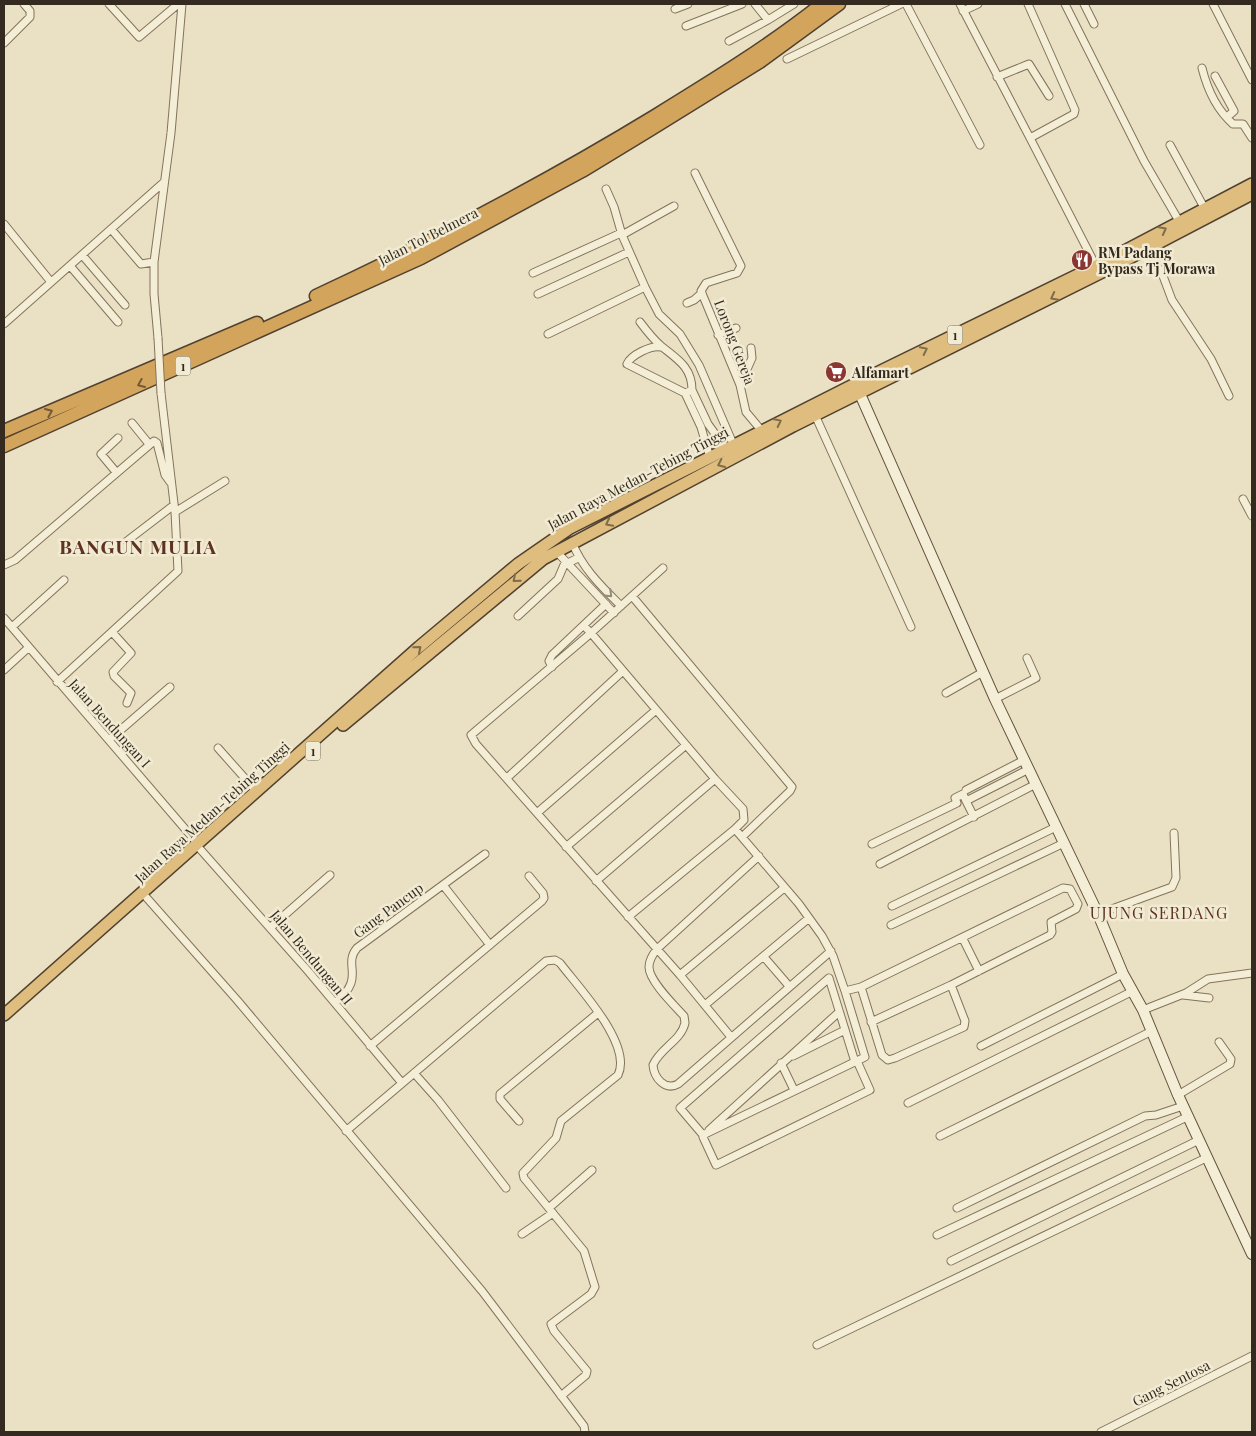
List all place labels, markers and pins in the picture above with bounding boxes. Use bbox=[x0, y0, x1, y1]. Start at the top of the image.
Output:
place label: RM Padang Bypass Tj Morawa bbox=[1098, 243, 1216, 278]
restaurant icon: RM Padang Bypass Tj Morawa bbox=[1070, 248, 1094, 272]
supermarket icon: Alfamart bbox=[824, 360, 848, 384]
place label: Alfamart bbox=[851, 363, 909, 382]

